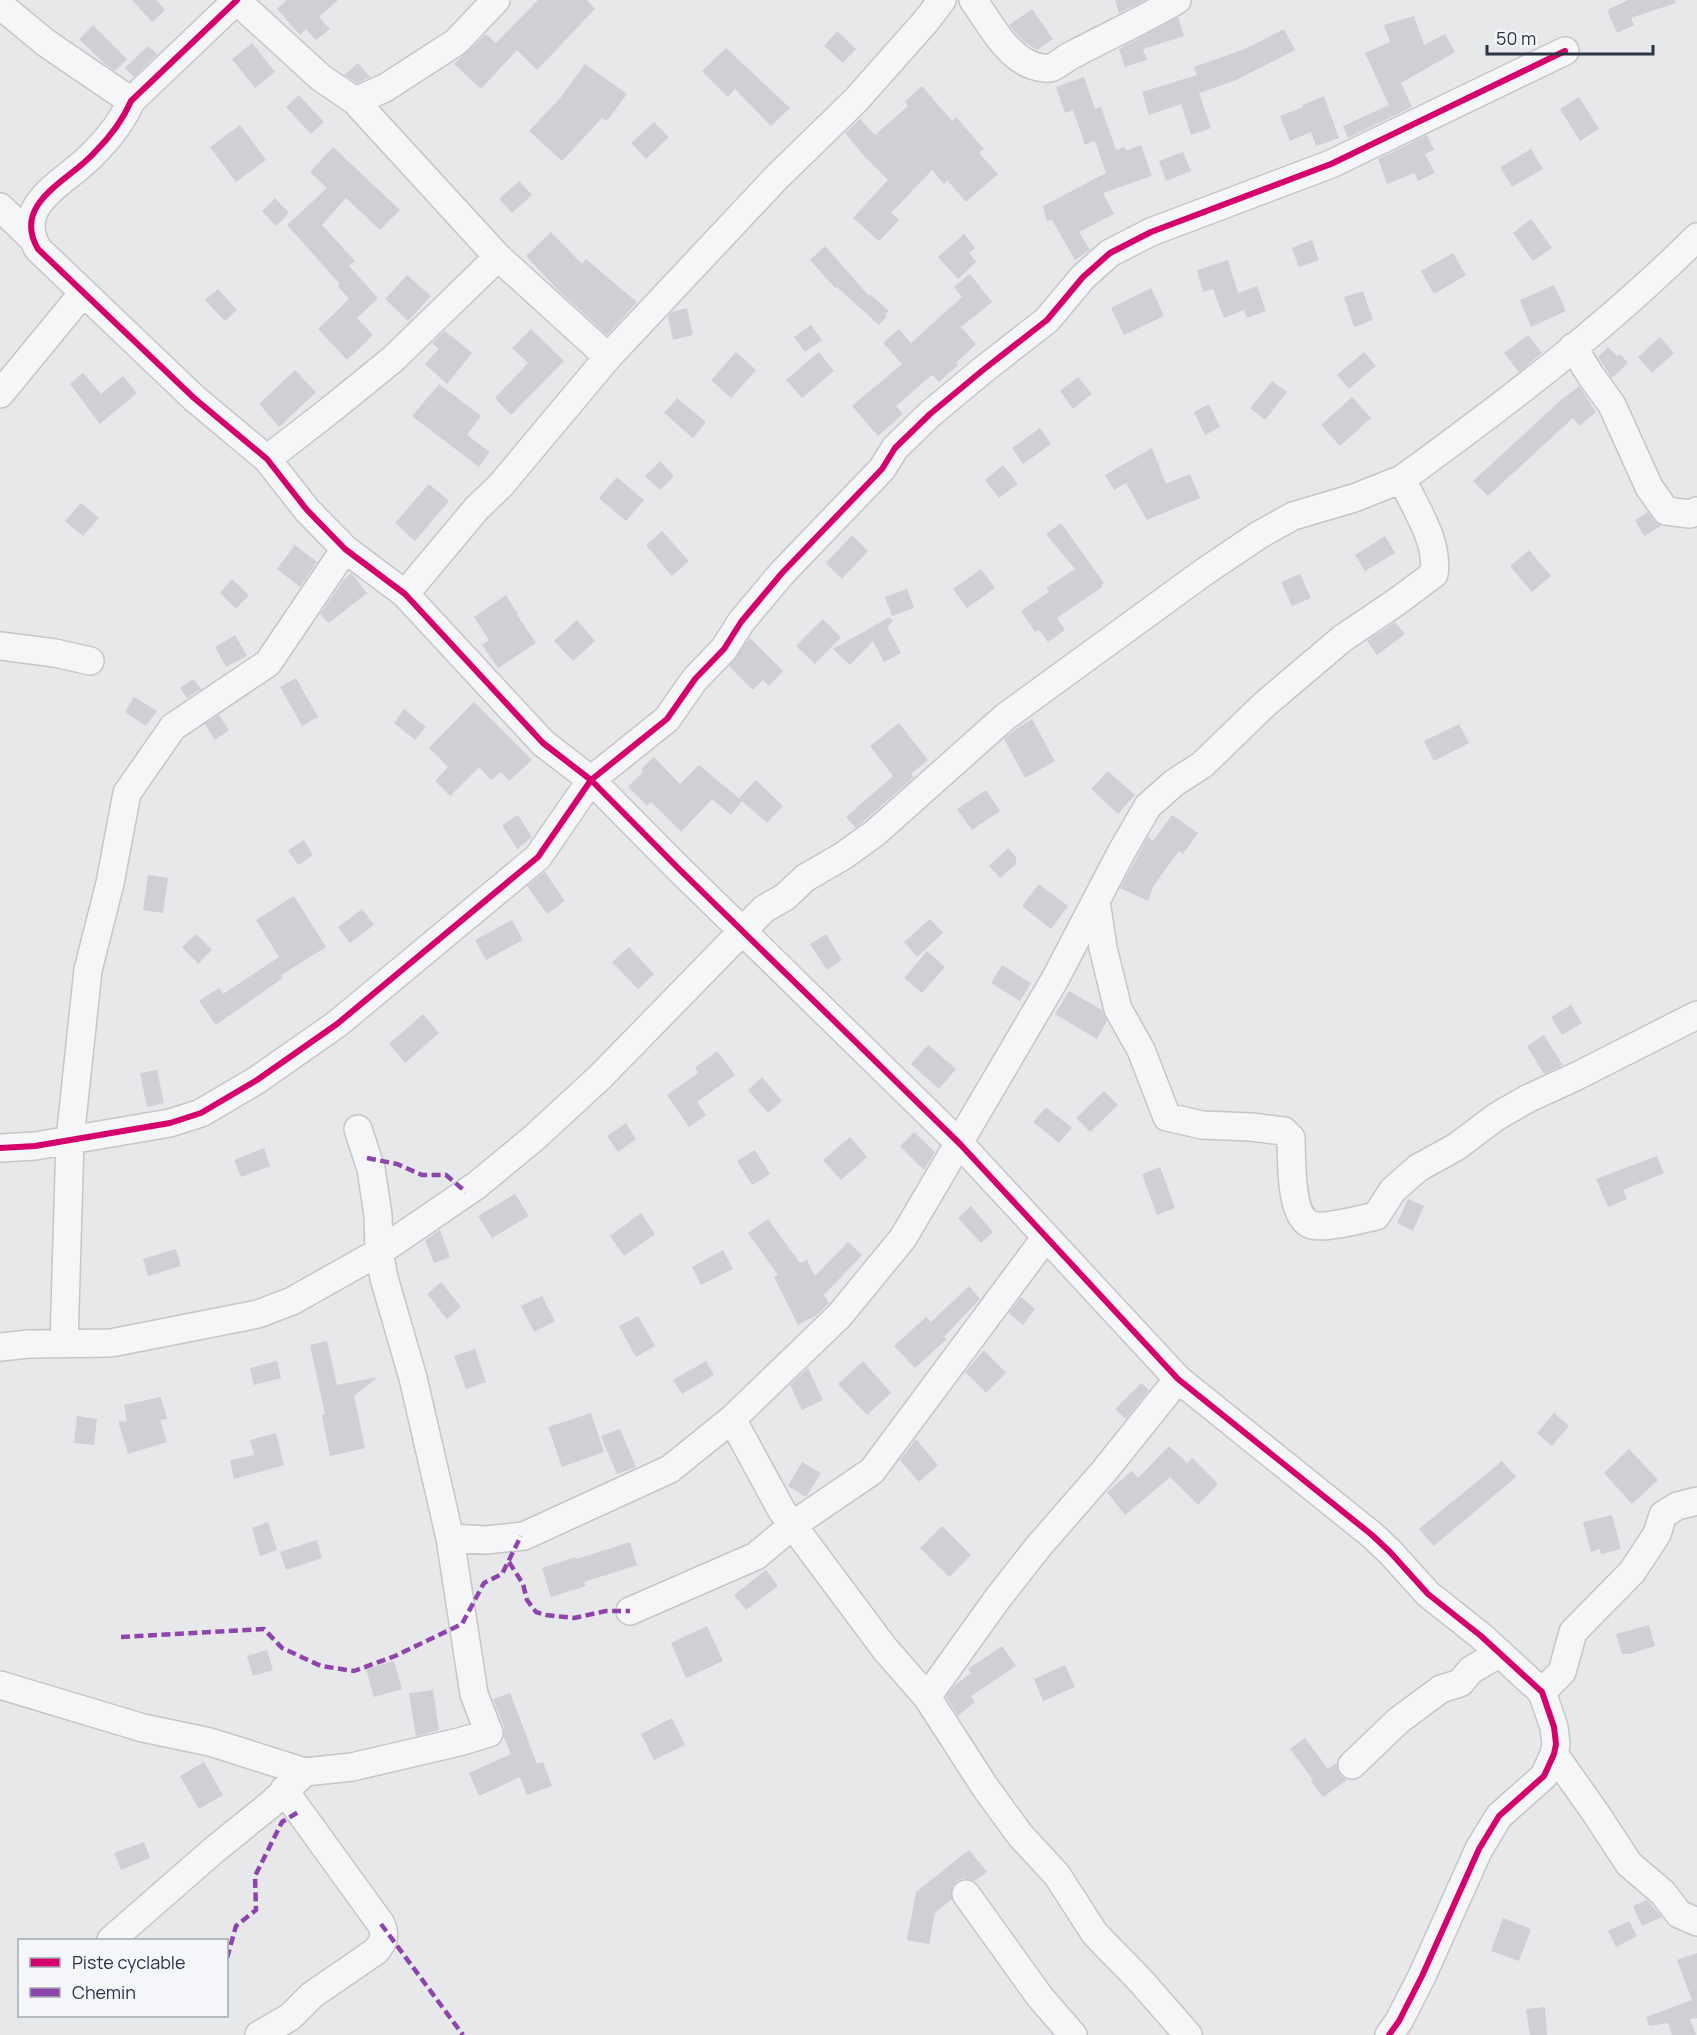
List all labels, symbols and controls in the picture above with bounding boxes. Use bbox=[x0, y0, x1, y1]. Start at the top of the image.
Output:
scale bar bbox=[1487, 18, 1654, 56]
text: 50 m bbox=[1496, 26, 1536, 50]
legend bbox=[18, 1939, 228, 2017]
text: Piste cyclable bbox=[72, 1950, 186, 1974]
text: Chemin bbox=[72, 1980, 136, 2004]

